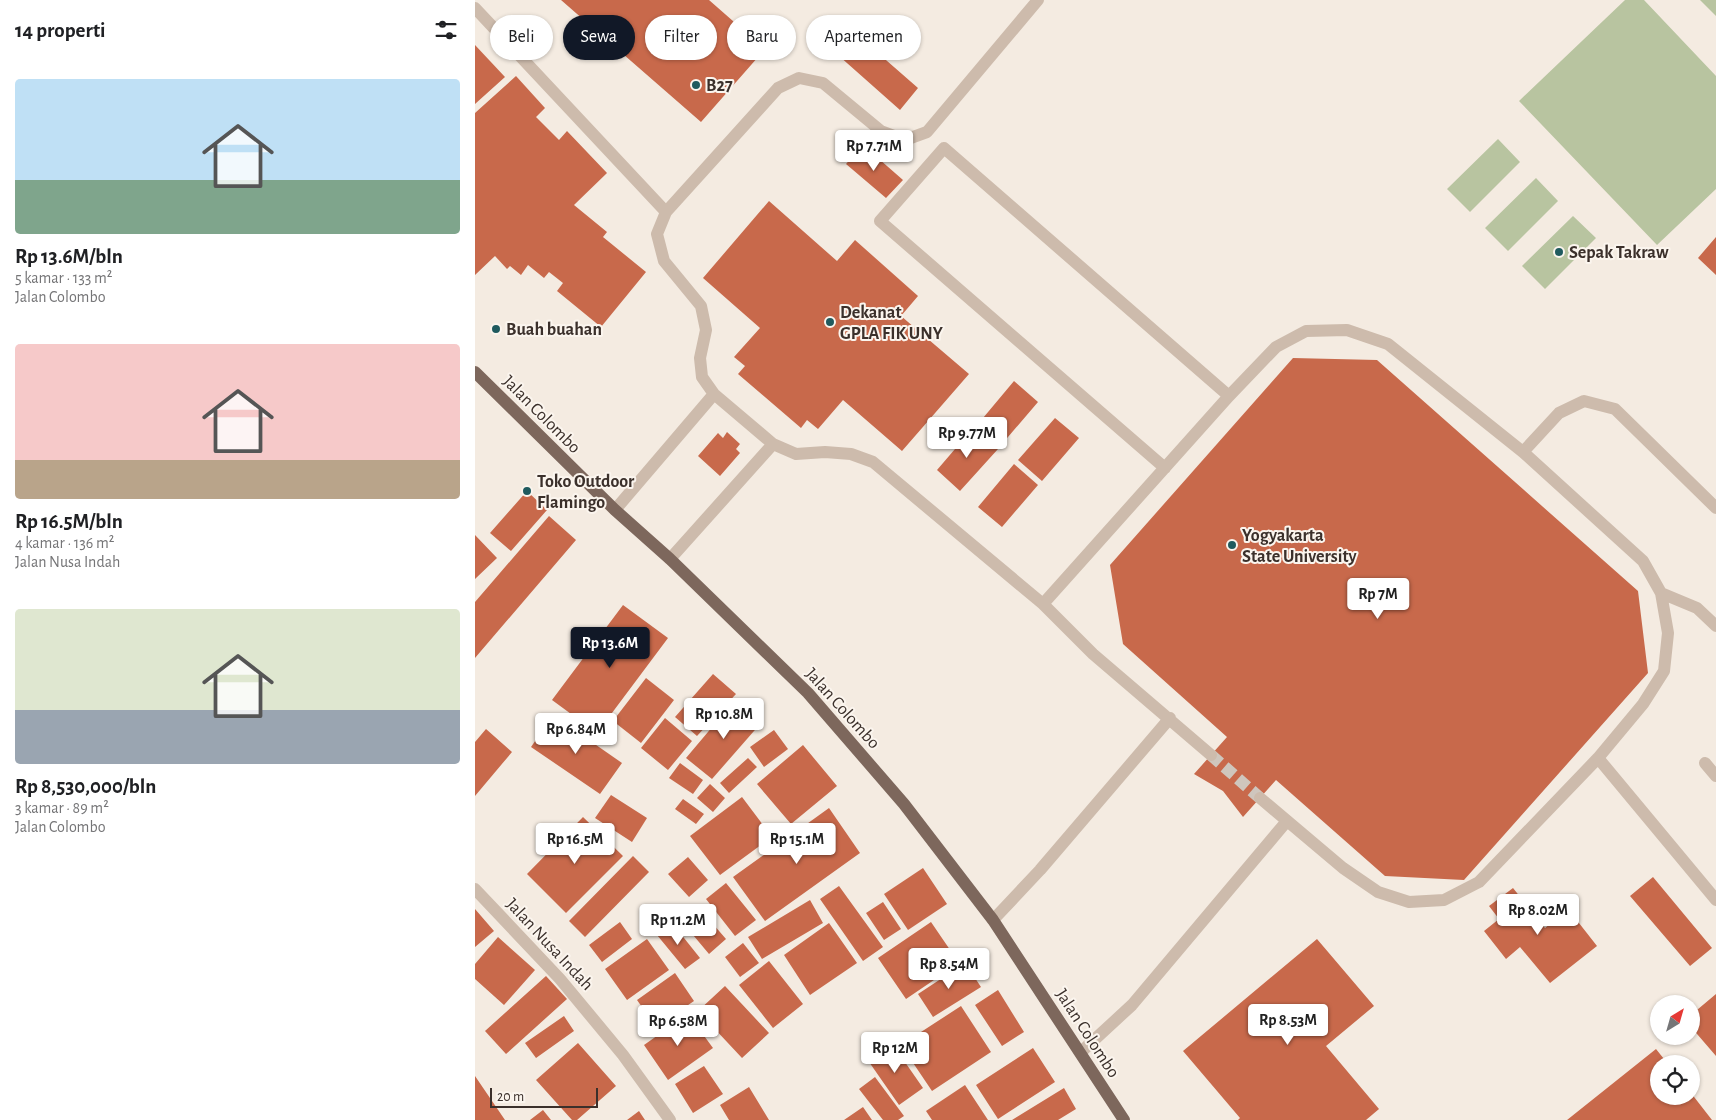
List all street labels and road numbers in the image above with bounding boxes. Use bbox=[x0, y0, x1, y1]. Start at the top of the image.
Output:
street label: Jalan Colombo bbox=[499, 372, 584, 457]
street label: Jalan Colombo bbox=[802, 665, 883, 753]
street label: Jalan Nusa Indah bbox=[502, 895, 596, 994]
street label: Jalan Colombo bbox=[1052, 986, 1123, 1081]

